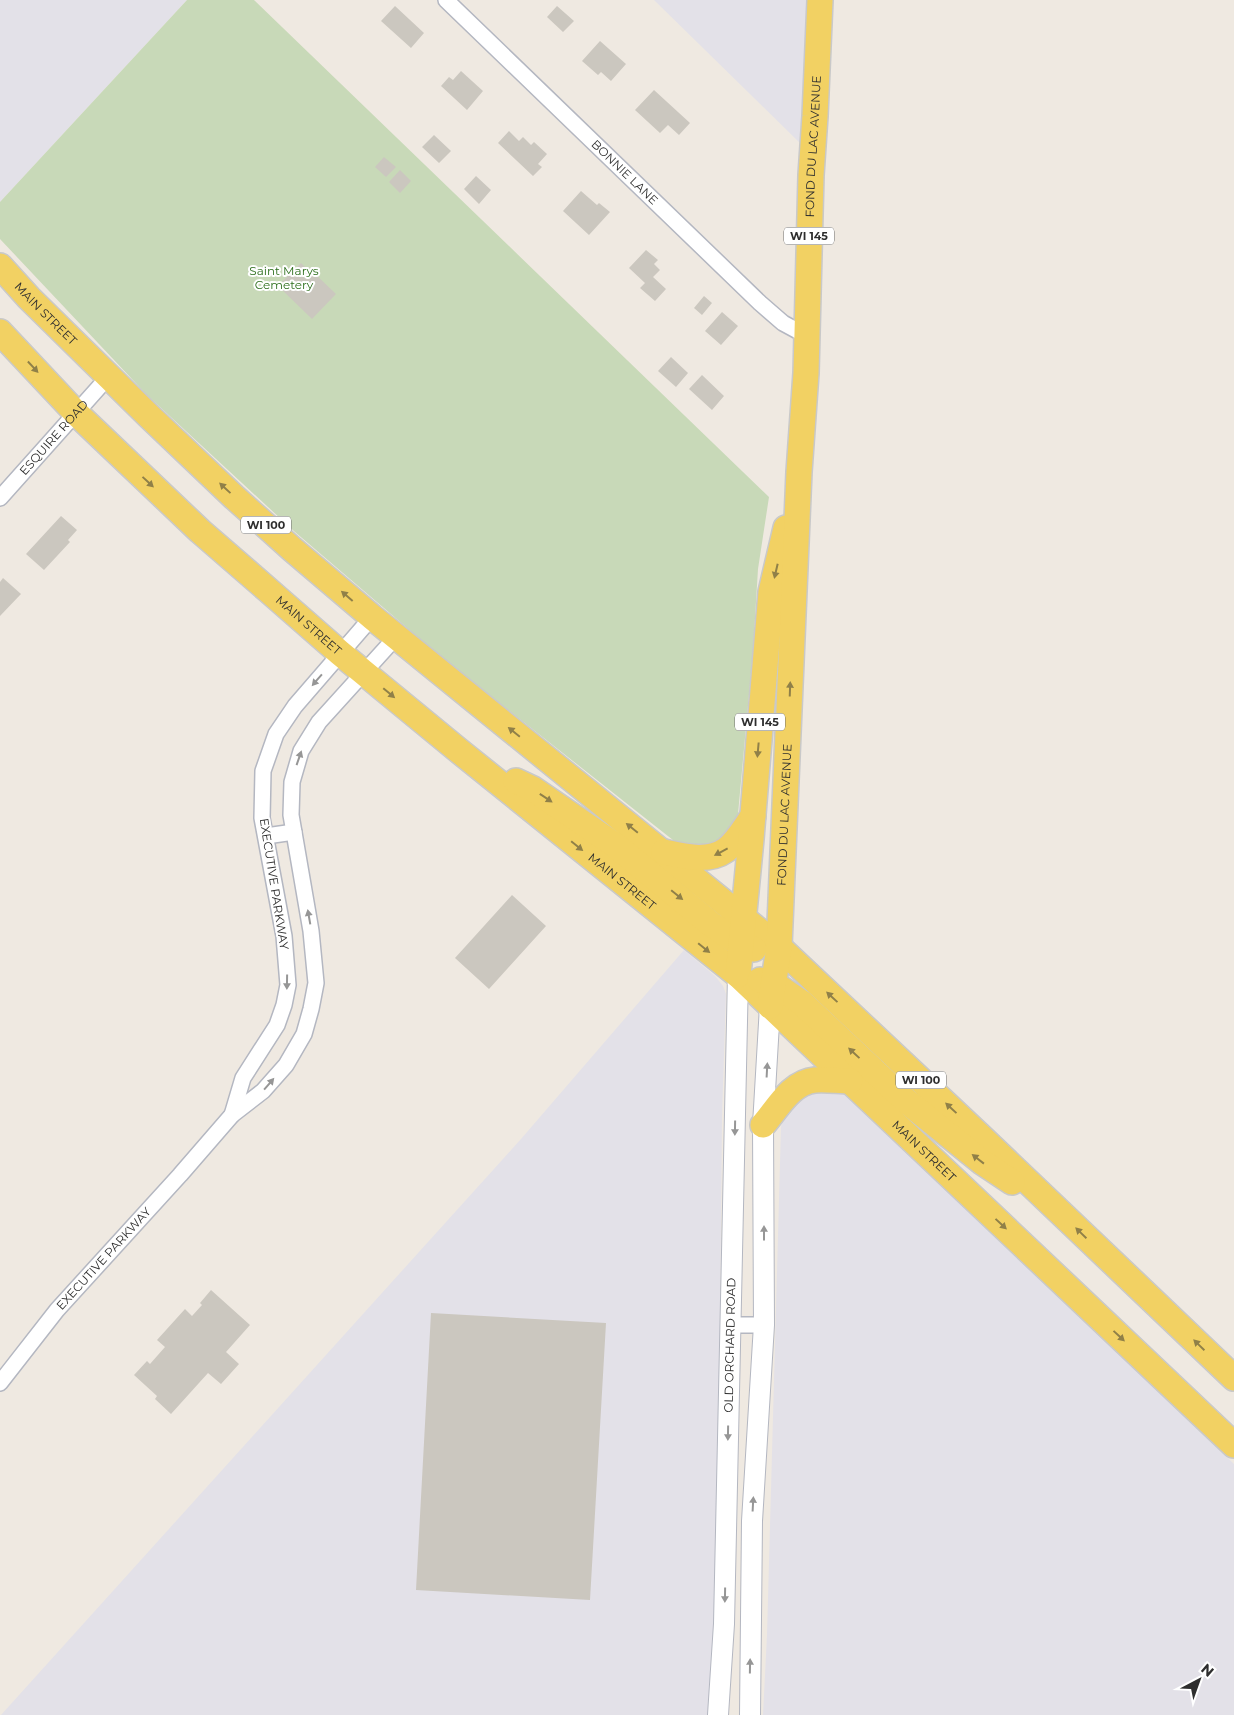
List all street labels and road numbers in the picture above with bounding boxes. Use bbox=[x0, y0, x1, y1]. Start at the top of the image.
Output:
street label: FOND DU LAC AVENUE bbox=[802, 75, 824, 218]
street label: BONNIE LANE bbox=[588, 136, 661, 207]
road number: WI 145 bbox=[784, 228, 834, 245]
street label: MAIN STREET bbox=[11, 279, 80, 348]
street label: ESQUIRE ROAD bbox=[16, 397, 91, 478]
road number: WI 100 bbox=[241, 516, 291, 534]
street label: MAIN STREET bbox=[273, 592, 345, 658]
road number: WI 145 bbox=[735, 714, 785, 730]
street label: FOND DU LAC AVENUE bbox=[774, 744, 795, 886]
street label: EXECUTIVE PARKWAY bbox=[257, 817, 292, 951]
street label: MAIN STREET bbox=[585, 850, 659, 913]
road number: WI 100 bbox=[896, 1072, 946, 1088]
street label: MAIN STREET bbox=[889, 1117, 959, 1185]
street label: EXECUTIVE PARKWAY bbox=[53, 1204, 154, 1313]
street label: OLD ORCHARD ROAD bbox=[721, 1278, 738, 1413]

